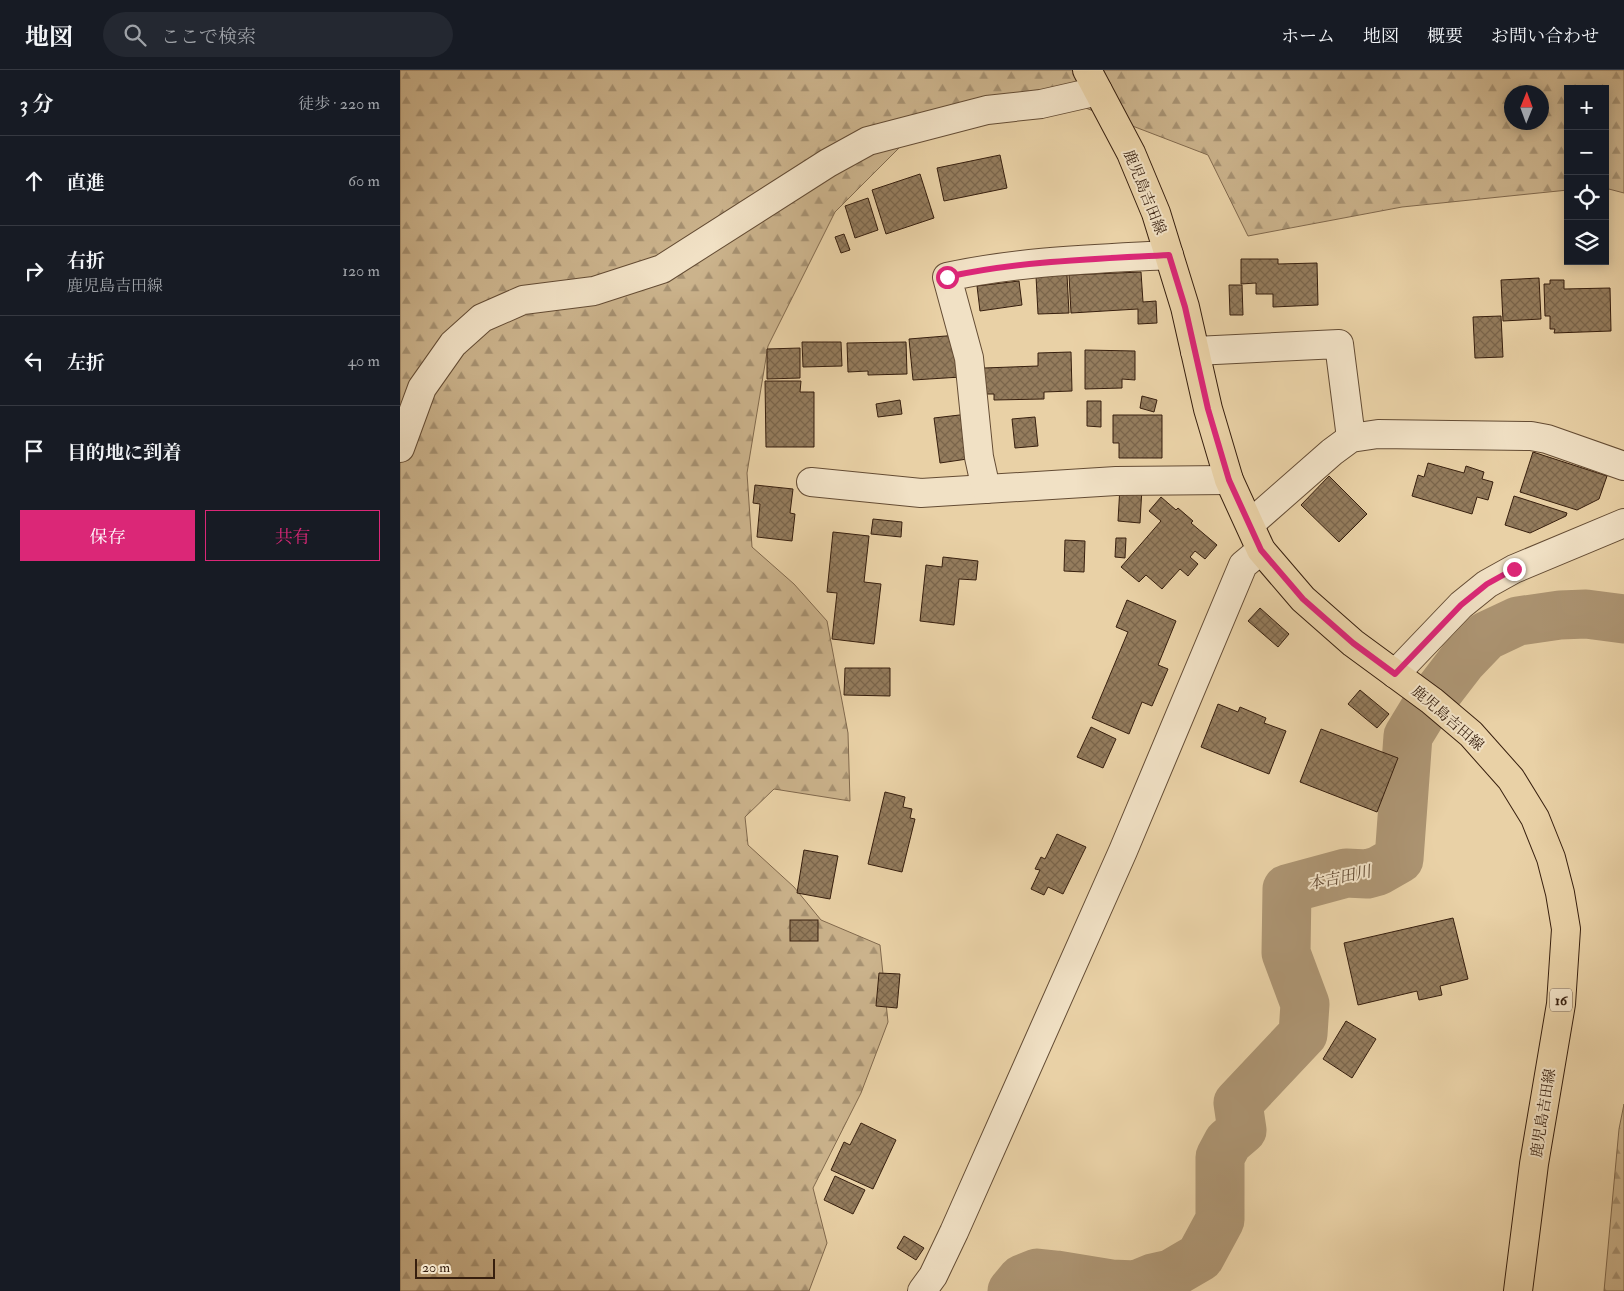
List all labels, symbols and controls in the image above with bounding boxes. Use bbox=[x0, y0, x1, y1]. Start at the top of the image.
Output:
search box bbox=[103, 12, 453, 57]
icon: search bbox=[121, 21, 149, 49]
text: 地図 bbox=[25, 22, 73, 53]
text: ここで検索 bbox=[161, 25, 256, 49]
text: ホーム bbox=[1281, 25, 1335, 48]
text: 地図 bbox=[1363, 25, 1399, 48]
text: 概要 bbox=[1427, 25, 1463, 48]
text: お問い合わせ bbox=[1491, 25, 1599, 48]
north arrow bbox=[1504, 85, 1549, 130]
map controls bbox=[1564, 85, 1609, 265]
button: + bbox=[1564, 85, 1609, 130]
text: 3 分 bbox=[20, 91, 53, 118]
text: 徒歩 · 220 m bbox=[298, 94, 380, 114]
button: − bbox=[1564, 130, 1609, 175]
street label: 鹿児島吉田線 bbox=[1119, 147, 1170, 237]
icon: ahead bbox=[20, 167, 48, 195]
text: 直進 bbox=[67, 171, 105, 195]
text: 60 m bbox=[348, 171, 380, 191]
button: locate bbox=[1564, 175, 1609, 220]
button: layers bbox=[1564, 220, 1609, 265]
text: 右折 bbox=[67, 249, 105, 273]
icon: right bbox=[20, 257, 48, 285]
text: 120 m bbox=[342, 261, 380, 281]
route start bbox=[936, 266, 959, 289]
text: 鹿児島吉田線 bbox=[67, 276, 163, 296]
icon: left bbox=[20, 347, 48, 375]
text: 左折 bbox=[67, 351, 105, 375]
text: 40 m bbox=[347, 351, 380, 371]
icon: arrive bbox=[20, 437, 48, 465]
text: 目的地に到着 bbox=[67, 441, 181, 465]
button: 保存 bbox=[20, 510, 195, 561]
button: 共有 bbox=[205, 510, 380, 561]
route end bbox=[1503, 558, 1526, 581]
street label: 鹿児島吉田線 bbox=[1407, 682, 1488, 755]
water label: 本吉田川 bbox=[1306, 861, 1375, 894]
road number: 16 bbox=[1550, 988, 1572, 1012]
street label: 鹿児島吉田線 bbox=[1527, 1067, 1560, 1159]
scale bar bbox=[415, 1256, 495, 1279]
text: 20 m bbox=[422, 1259, 450, 1276]

